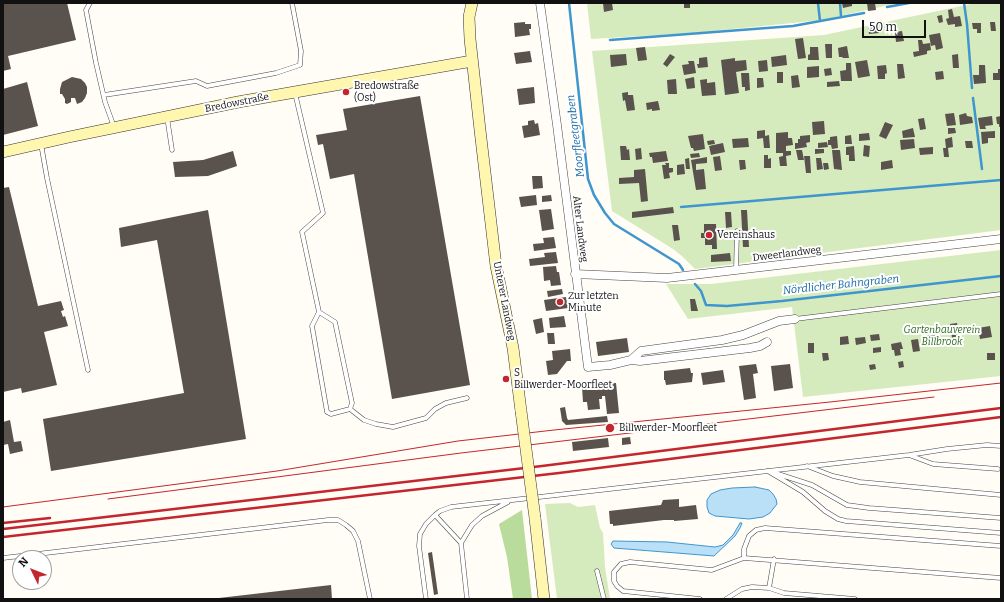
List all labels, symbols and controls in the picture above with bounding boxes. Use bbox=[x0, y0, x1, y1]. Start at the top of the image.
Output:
scale bar bbox=[864, 12, 928, 38]
text: 50 m bbox=[869, 20, 897, 34]
place label: Bredowstraße (Ost) bbox=[354, 80, 419, 104]
marker: Bredowstraße (Ost) bbox=[341, 87, 351, 97]
street label: Bredowstraße bbox=[204, 91, 270, 115]
water label: Moorfleetgraben bbox=[564, 94, 588, 178]
street label: Alter Landweg bbox=[570, 195, 590, 263]
place label: Vereinshaus bbox=[717, 229, 775, 241]
marker: Vereinshaus bbox=[704, 230, 714, 240]
street label: Dweerlandweg bbox=[752, 244, 822, 264]
street label: Unterer Landweg bbox=[490, 260, 518, 342]
water label: Nördlicher Bahngraben bbox=[782, 272, 900, 298]
place label: Zur letzten Minute bbox=[568, 290, 619, 314]
marker: Zur letzten Minute bbox=[555, 297, 565, 307]
park label: Gartenbauverein Billbrook bbox=[904, 324, 980, 348]
place label: S Billwerder-Moorfleet bbox=[514, 367, 612, 390]
marker: S Billwerder-Moorfleet bbox=[501, 374, 511, 384]
marker: Billwerder-Moorfleet bbox=[604, 422, 616, 434]
place label: Billwerder-Moorfleet bbox=[619, 422, 717, 434]
north arrow bbox=[12, 550, 52, 590]
text: N bbox=[16, 555, 31, 570]

